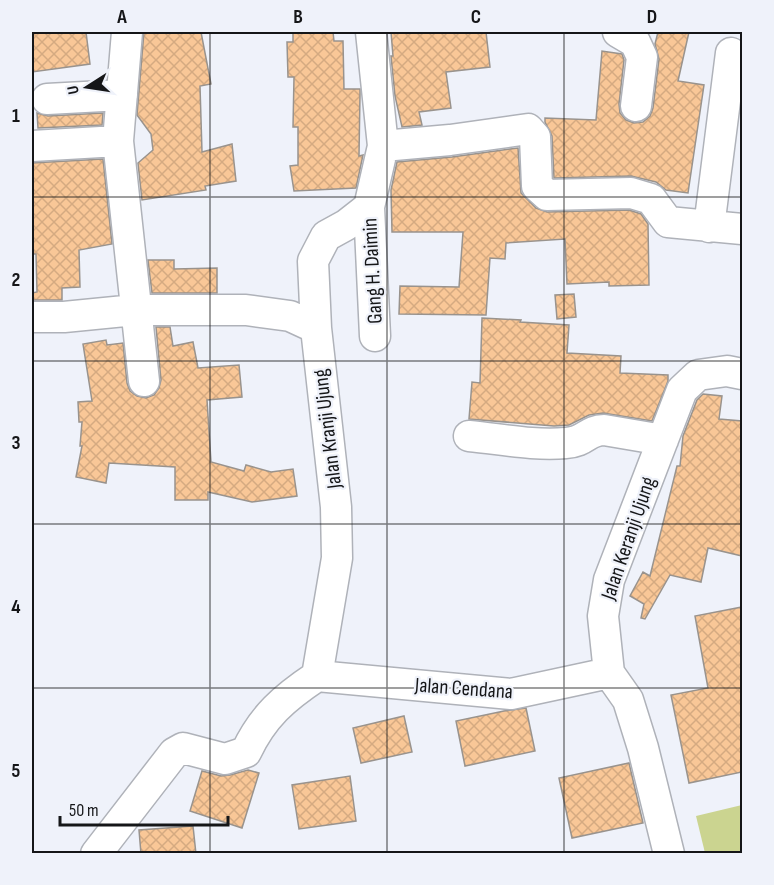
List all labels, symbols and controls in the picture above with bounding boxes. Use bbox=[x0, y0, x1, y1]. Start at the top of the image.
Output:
text: A bbox=[116, 5, 127, 29]
text: B bbox=[293, 5, 303, 29]
text: C bbox=[471, 5, 481, 29]
text: D bbox=[647, 5, 657, 29]
north arrow bbox=[57, 57, 117, 117]
text: U bbox=[64, 84, 84, 96]
text: 1 bbox=[12, 104, 20, 128]
street label: Gang H. Daimin bbox=[357, 218, 388, 324]
text: 2 bbox=[12, 268, 20, 292]
street label: Jalan Kranji Ujung bbox=[308, 368, 347, 491]
text: 3 bbox=[12, 431, 21, 455]
street label: Jalan Keranji Ujung bbox=[595, 473, 661, 604]
text: 4 bbox=[11, 595, 21, 619]
street label: Jalan Cendana bbox=[413, 673, 514, 704]
text: 5 bbox=[12, 759, 21, 783]
scale bar bbox=[60, 789, 228, 827]
text: 50 m bbox=[69, 800, 99, 821]

